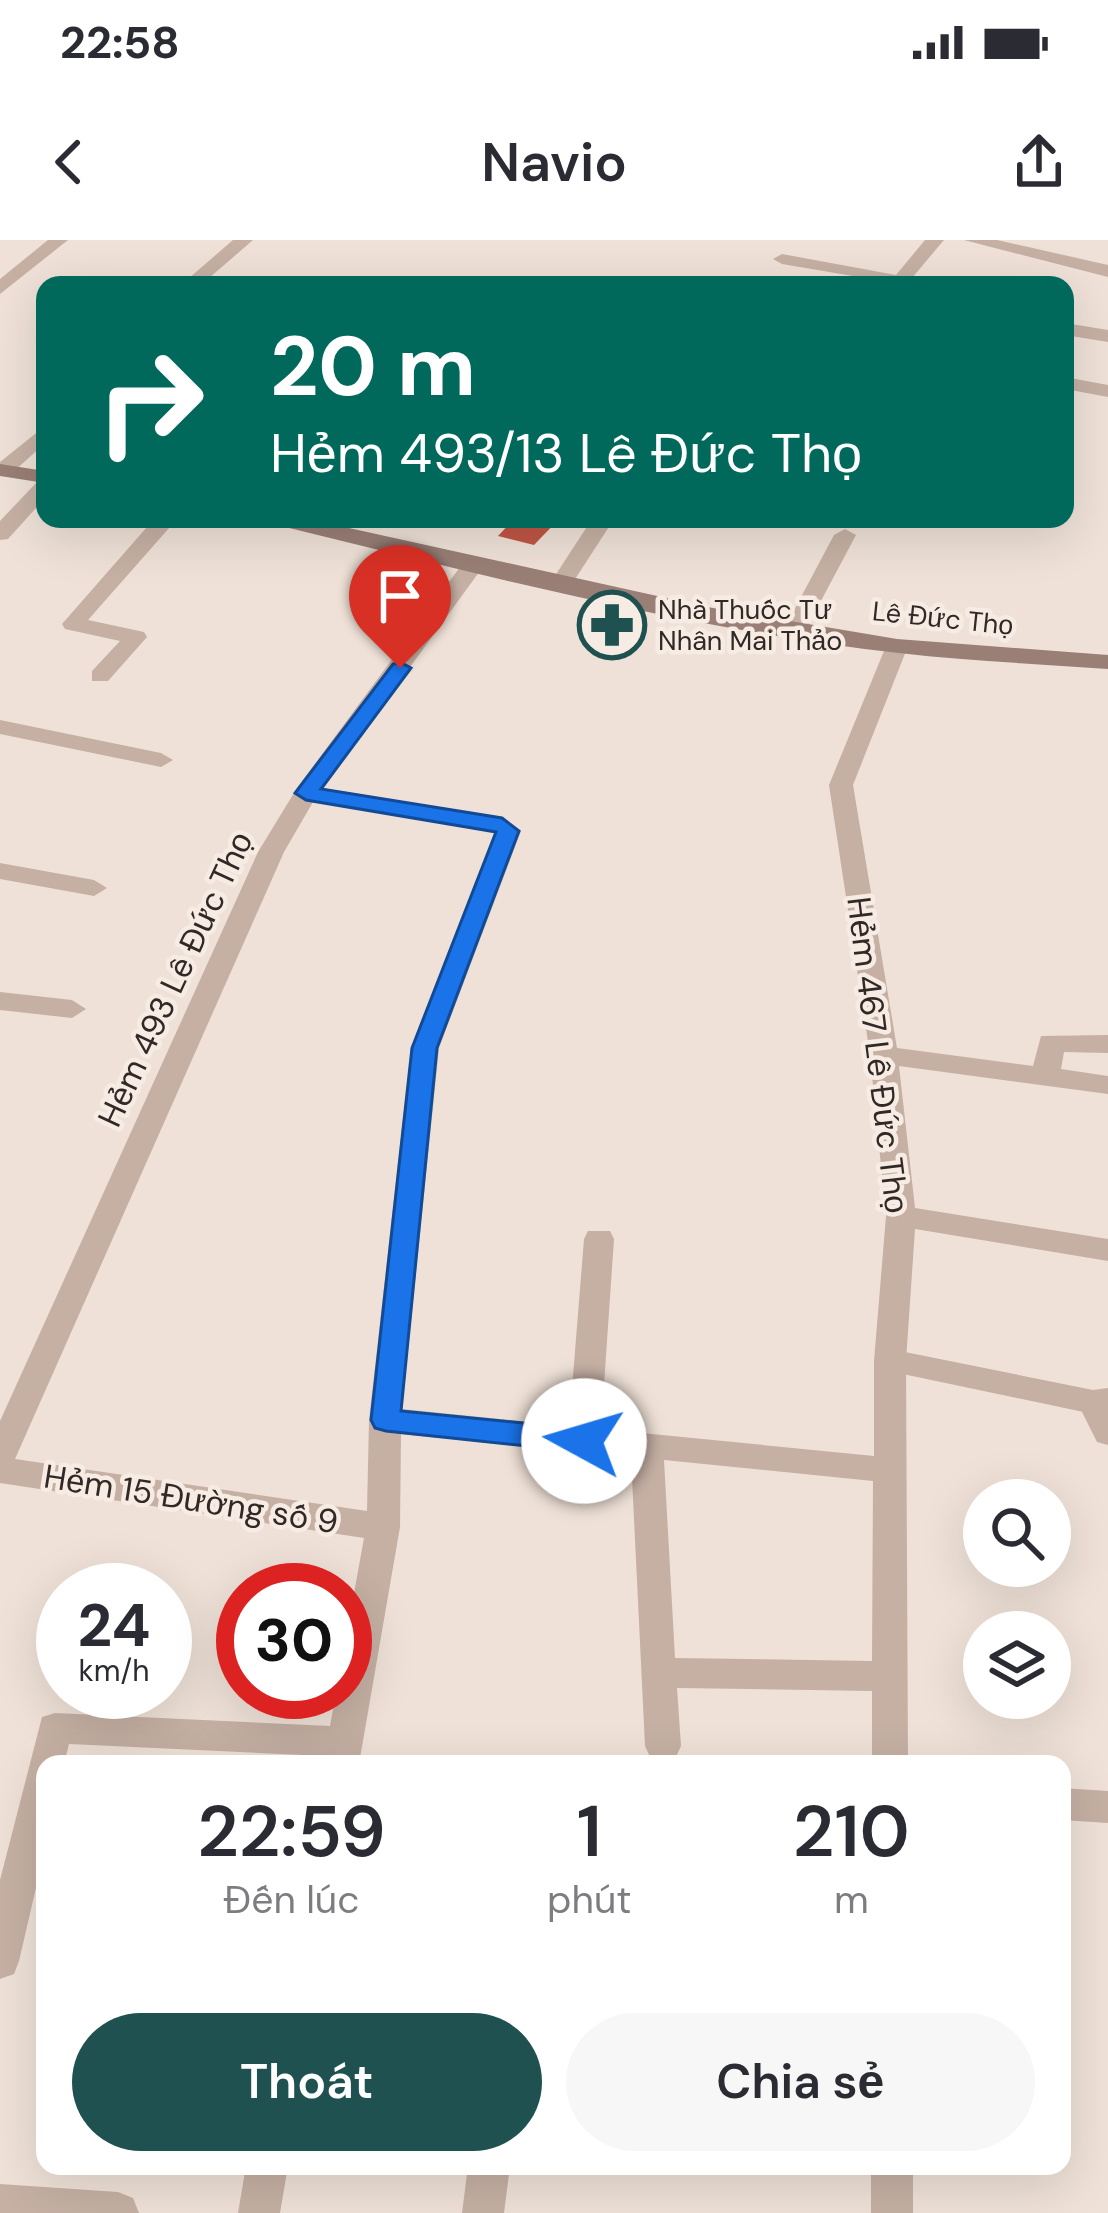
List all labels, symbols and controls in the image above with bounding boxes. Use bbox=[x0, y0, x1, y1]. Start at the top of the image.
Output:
text: 22:58 bbox=[60, 13, 180, 72]
text: Navio bbox=[481, 127, 627, 198]
icon: back bbox=[36, 129, 102, 195]
icon: share bbox=[1006, 129, 1072, 195]
text: 20 m bbox=[270, 312, 476, 421]
icon: right bbox=[72, 324, 228, 480]
text: Hẻm 493/13 Lê Đức Thọ bbox=[270, 418, 862, 489]
pin bbox=[349, 545, 451, 668]
icon: arrive bbox=[367, 563, 433, 629]
pharmacy icon: Nhà Thuốc Tư Nhân Mai Thảo bbox=[577, 590, 647, 660]
place label: Nhà Thuốc Tư Nhân Mai Thảo bbox=[658, 592, 842, 658]
street label: Lê Đức Thọ bbox=[871, 593, 1015, 643]
street label: Hẻm 493 Lê Đức Thọ bbox=[88, 825, 262, 1133]
street label: Hẻm 467 Lê Đức Thọ bbox=[837, 894, 919, 1216]
position arrow bbox=[521, 1378, 647, 1504]
street label: Hẻm 15 Đường số 9 bbox=[41, 1455, 341, 1543]
map controls bbox=[963, 1479, 1071, 1719]
button: search bbox=[963, 1479, 1071, 1587]
speed limit sign: 30 bbox=[216, 1563, 372, 1719]
text: 24 bbox=[77, 1586, 151, 1665]
button: layers bbox=[963, 1611, 1071, 1719]
text: km/h bbox=[79, 1651, 149, 1690]
text: 22:59 bbox=[197, 1785, 386, 1878]
text: 1 bbox=[577, 1785, 602, 1878]
text: 210 bbox=[793, 1785, 910, 1878]
text: Đến lúc bbox=[224, 1874, 360, 1925]
text: phút bbox=[547, 1874, 632, 1925]
text: m bbox=[834, 1874, 869, 1925]
button: Thoát bbox=[72, 2013, 542, 2151]
button: Chia sẻ bbox=[566, 2013, 1035, 2151]

